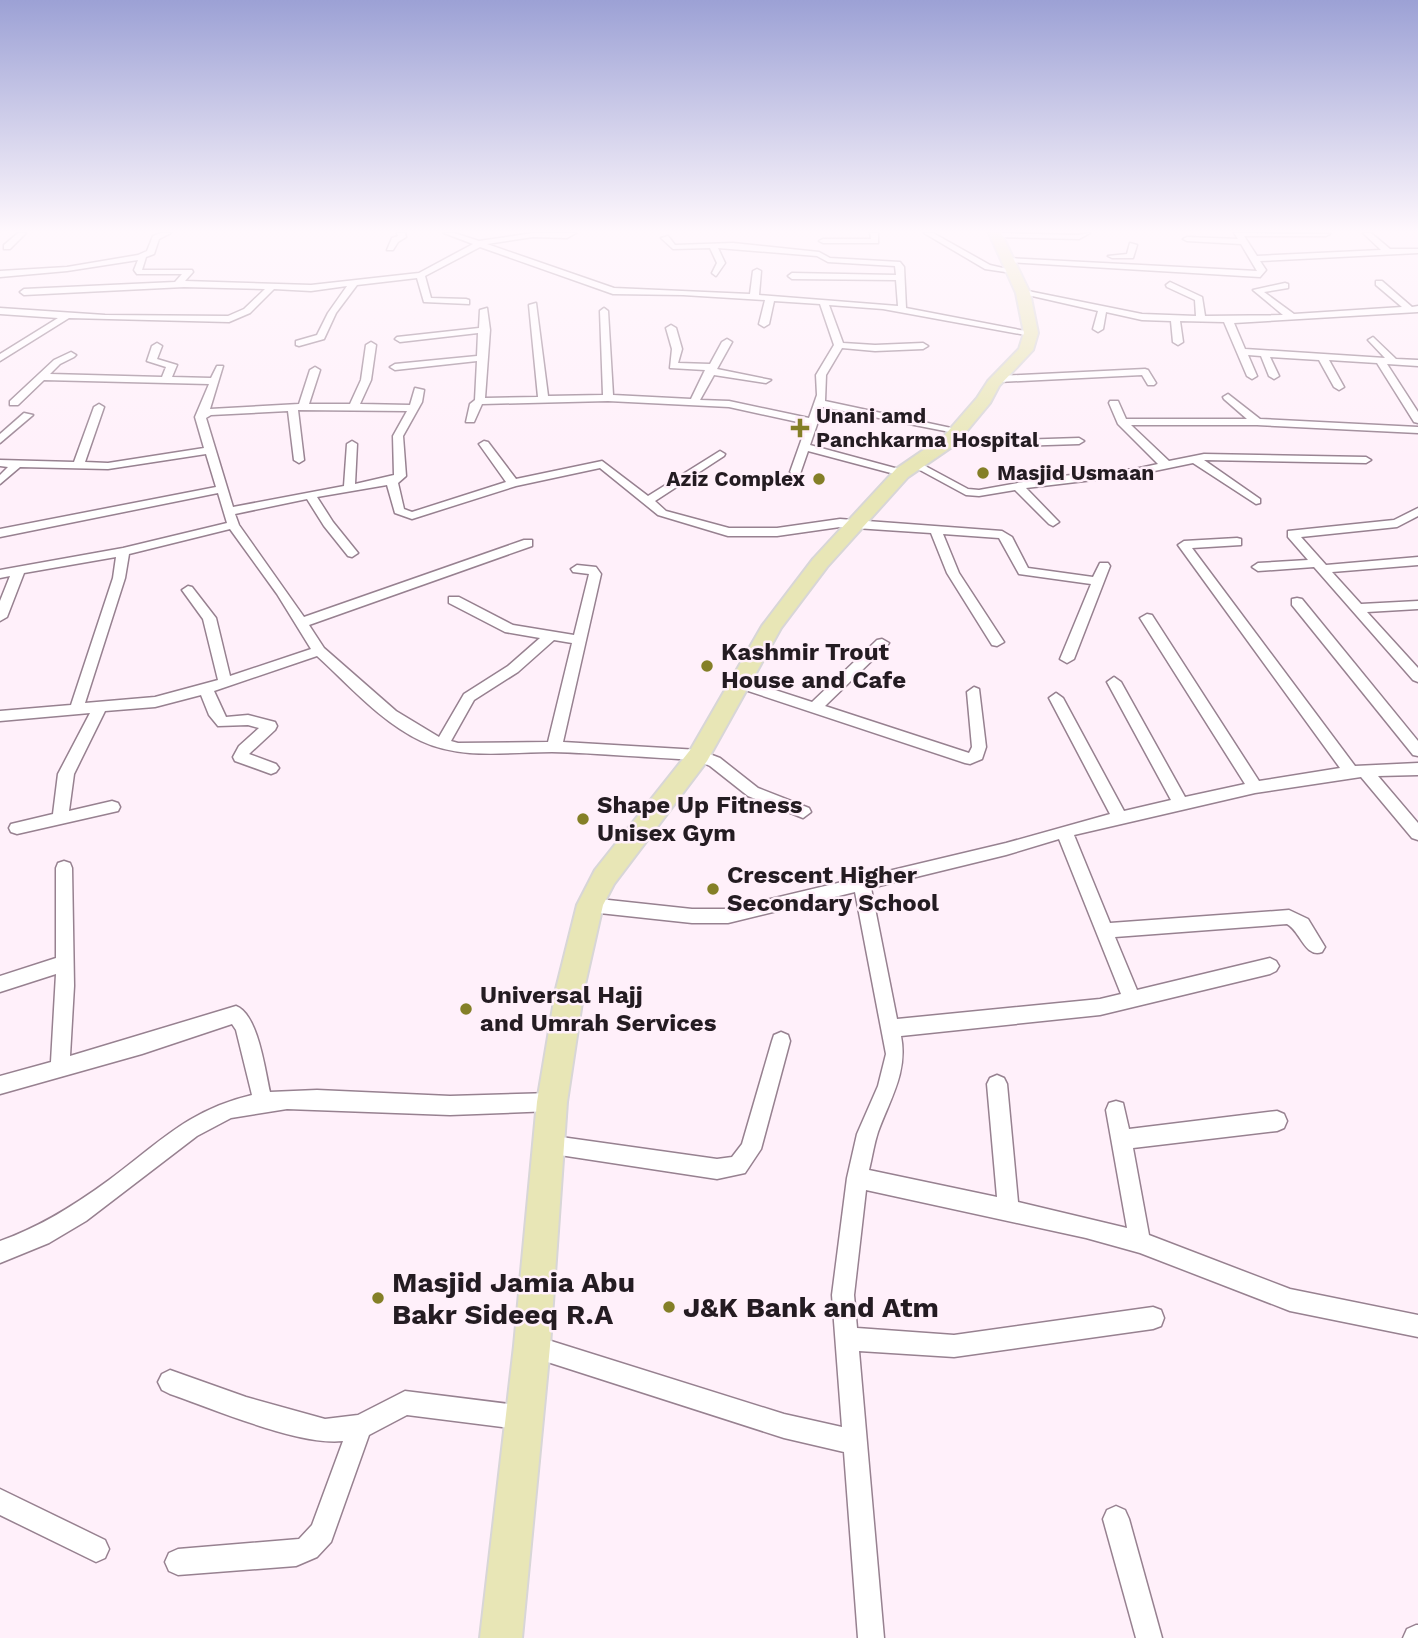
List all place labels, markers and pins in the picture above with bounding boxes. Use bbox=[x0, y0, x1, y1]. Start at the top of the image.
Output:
place label: Unani amd Panchkarma Hospital bbox=[816, 403, 1039, 452]
marker: Unani amd Panchkarma Hospital bbox=[790, 418, 810, 438]
place label: Masjid Usmaan bbox=[997, 460, 1154, 485]
marker: Masjid Usmaan bbox=[975, 465, 991, 481]
place label: Aziz Complex bbox=[666, 466, 806, 491]
marker: Aziz Complex bbox=[811, 471, 827, 487]
place label: Kashmir Trout House and Cafe bbox=[721, 638, 906, 694]
marker: Kashmir Trout House and Cafe bbox=[699, 658, 715, 674]
place label: Shape Up Fitness Unisex Gym bbox=[597, 791, 803, 847]
marker: Shape Up Fitness Unisex Gym bbox=[575, 811, 591, 827]
place label: Crescent Higher Secondary School bbox=[727, 861, 939, 917]
marker: Crescent Higher Secondary School bbox=[705, 881, 721, 897]
place label: Universal Hajj and Umrah Services bbox=[480, 981, 717, 1037]
marker: Universal Hajj and Umrah Services bbox=[458, 1001, 474, 1017]
place label: Masjid Jamia Abu Bakr Sideeq R.A bbox=[392, 1266, 635, 1331]
marker: Masjid Jamia Abu Bakr Sideeq R.A bbox=[370, 1290, 386, 1306]
place label: J&K Bank and Atm bbox=[683, 1291, 939, 1324]
marker: J&K Bank and Atm bbox=[661, 1299, 677, 1315]

